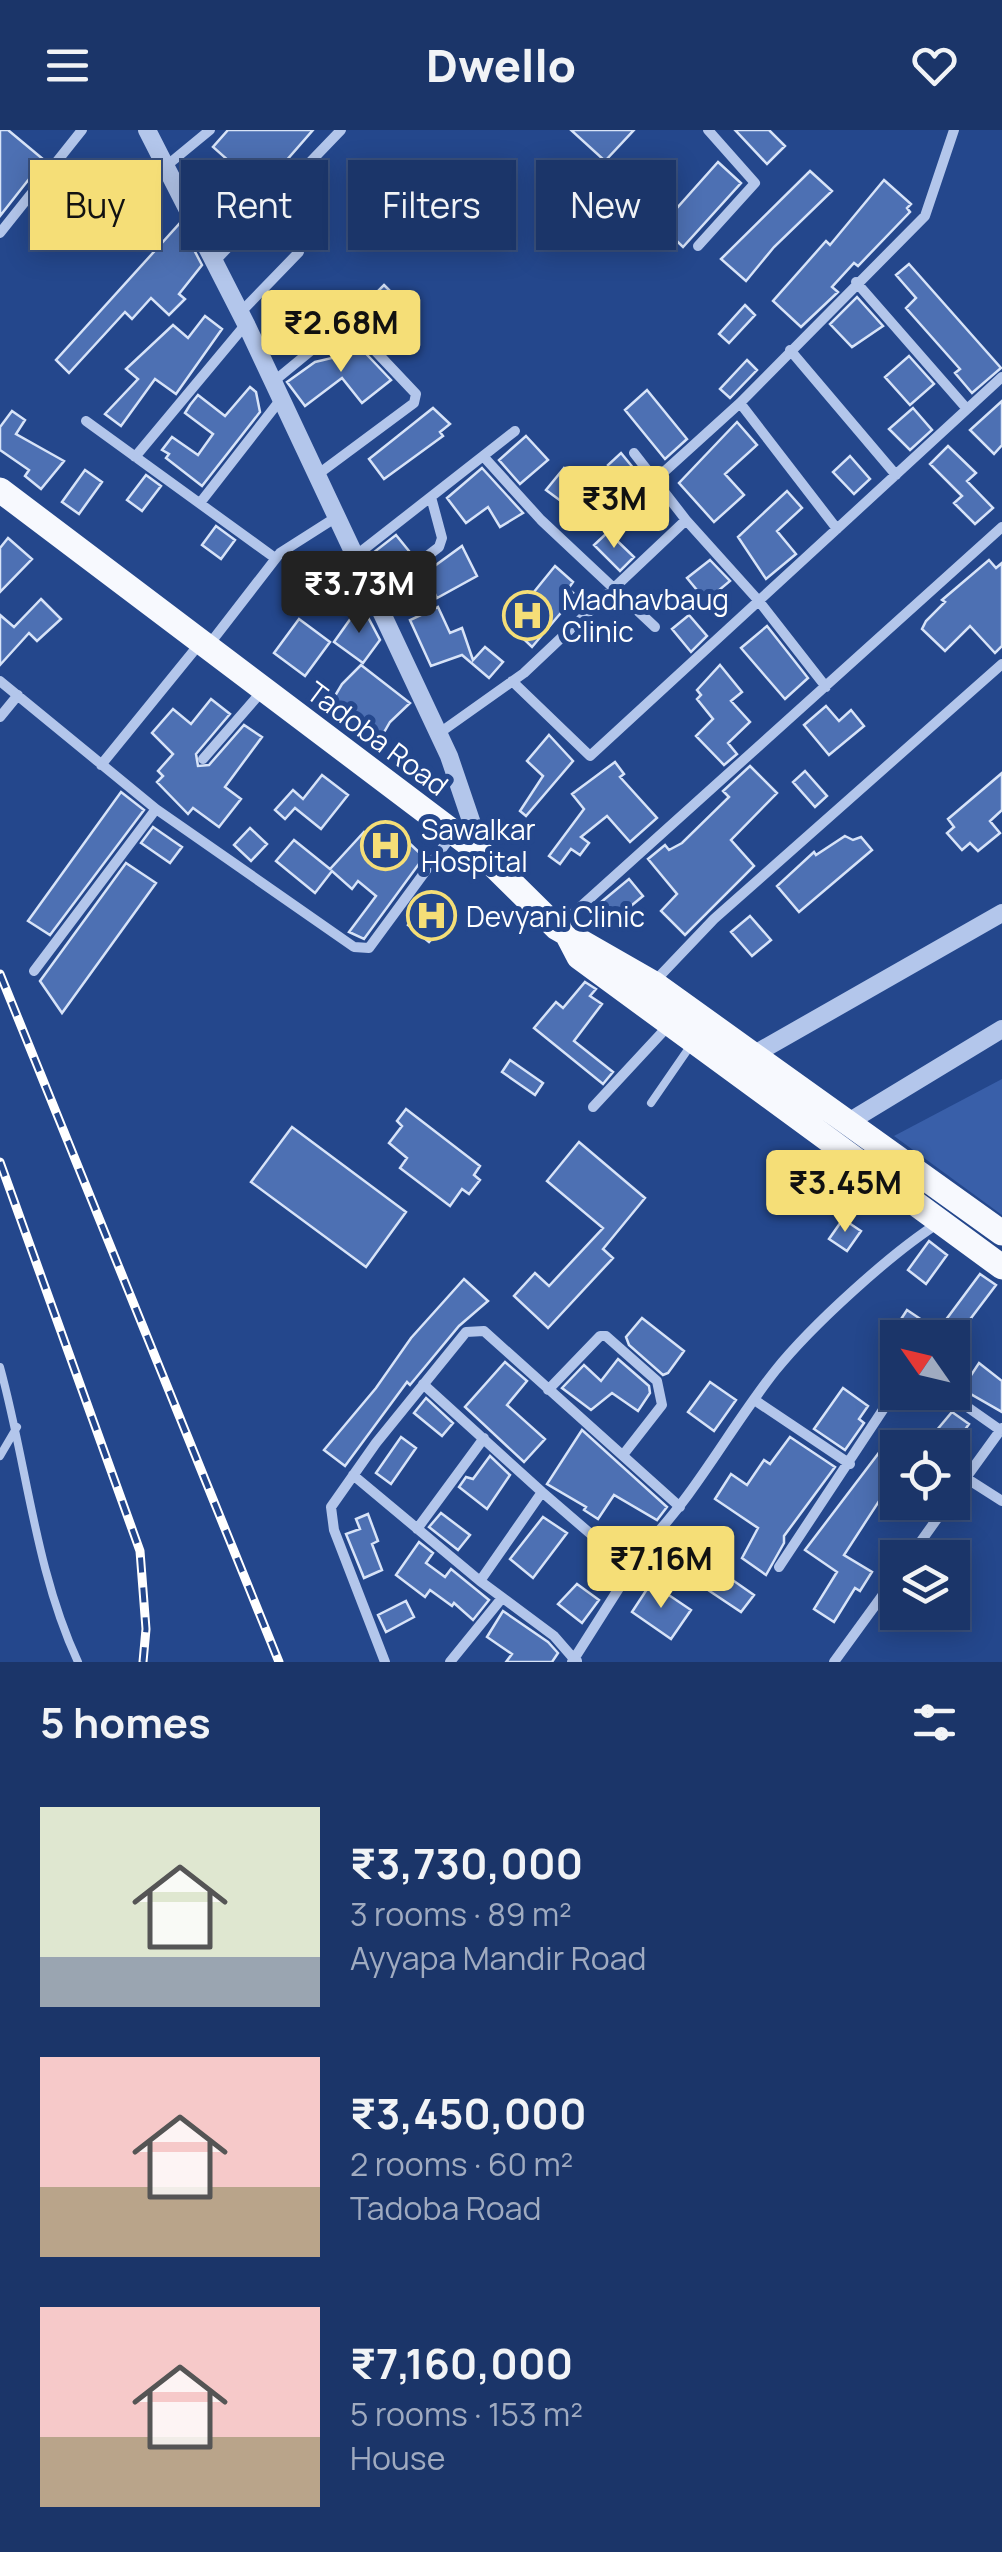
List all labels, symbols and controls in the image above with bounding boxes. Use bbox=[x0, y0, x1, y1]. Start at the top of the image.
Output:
text: Dwello bbox=[426, 34, 576, 96]
icon: menu bbox=[40, 38, 95, 93]
icon: heart bbox=[907, 38, 962, 93]
chip: Buy bbox=[30, 160, 161, 250]
chip: Rent bbox=[181, 160, 328, 250]
chip: Filters bbox=[348, 160, 516, 250]
chip: New bbox=[536, 160, 676, 250]
pin: ₹2.68M bbox=[260, 290, 422, 375]
text: ₹2.68M bbox=[283, 300, 399, 344]
pin: ₹3M bbox=[566, 466, 662, 551]
text: ₹3M bbox=[581, 476, 647, 520]
pin: ₹3.73M bbox=[278, 551, 440, 636]
text: ₹3.73M bbox=[303, 561, 415, 605]
place label: Madhavbaug Clinic bbox=[562, 580, 729, 650]
hospital icon: Madhavbaug Clinic bbox=[501, 589, 553, 641]
street label: Tadoba Road bbox=[300, 672, 456, 804]
place label: Sawalkar Hospital bbox=[421, 810, 536, 880]
hospital icon: Sawalkar Hospital bbox=[360, 819, 412, 871]
hospital icon: Devyani Clinic bbox=[405, 890, 457, 942]
place label: Devyani Clinic bbox=[466, 897, 645, 935]
pin: ₹3.45M bbox=[764, 1150, 926, 1235]
text: ₹3.45M bbox=[788, 1160, 902, 1204]
north arrow bbox=[880, 1320, 970, 1410]
map controls bbox=[880, 1320, 970, 1630]
button: locate bbox=[880, 1430, 970, 1520]
pin: ₹7.16M bbox=[580, 1526, 742, 1611]
text: ₹7.16M bbox=[609, 1536, 713, 1580]
button: layers bbox=[880, 1540, 970, 1630]
text: 5 homes bbox=[40, 1693, 211, 1751]
icon: filters bbox=[907, 1695, 962, 1750]
text: ₹3,730,000 bbox=[350, 1834, 583, 1892]
icon: home bbox=[120, 1847, 240, 1967]
text: 3 rooms · 89 m² bbox=[350, 1892, 572, 1936]
text: Ayyapa Mandir Road bbox=[350, 1936, 646, 1980]
text: ₹3,450,000 bbox=[350, 2084, 587, 2142]
icon: home bbox=[120, 2097, 240, 2217]
text: 2 rooms · 60 m² bbox=[350, 2142, 573, 2186]
text: Tadoba Road bbox=[350, 2186, 541, 2230]
text: ₹7,160,000 bbox=[350, 2334, 573, 2392]
icon: home bbox=[120, 2347, 240, 2467]
text: 5 rooms · 153 m² bbox=[350, 2392, 583, 2436]
text: House bbox=[350, 2436, 445, 2480]

